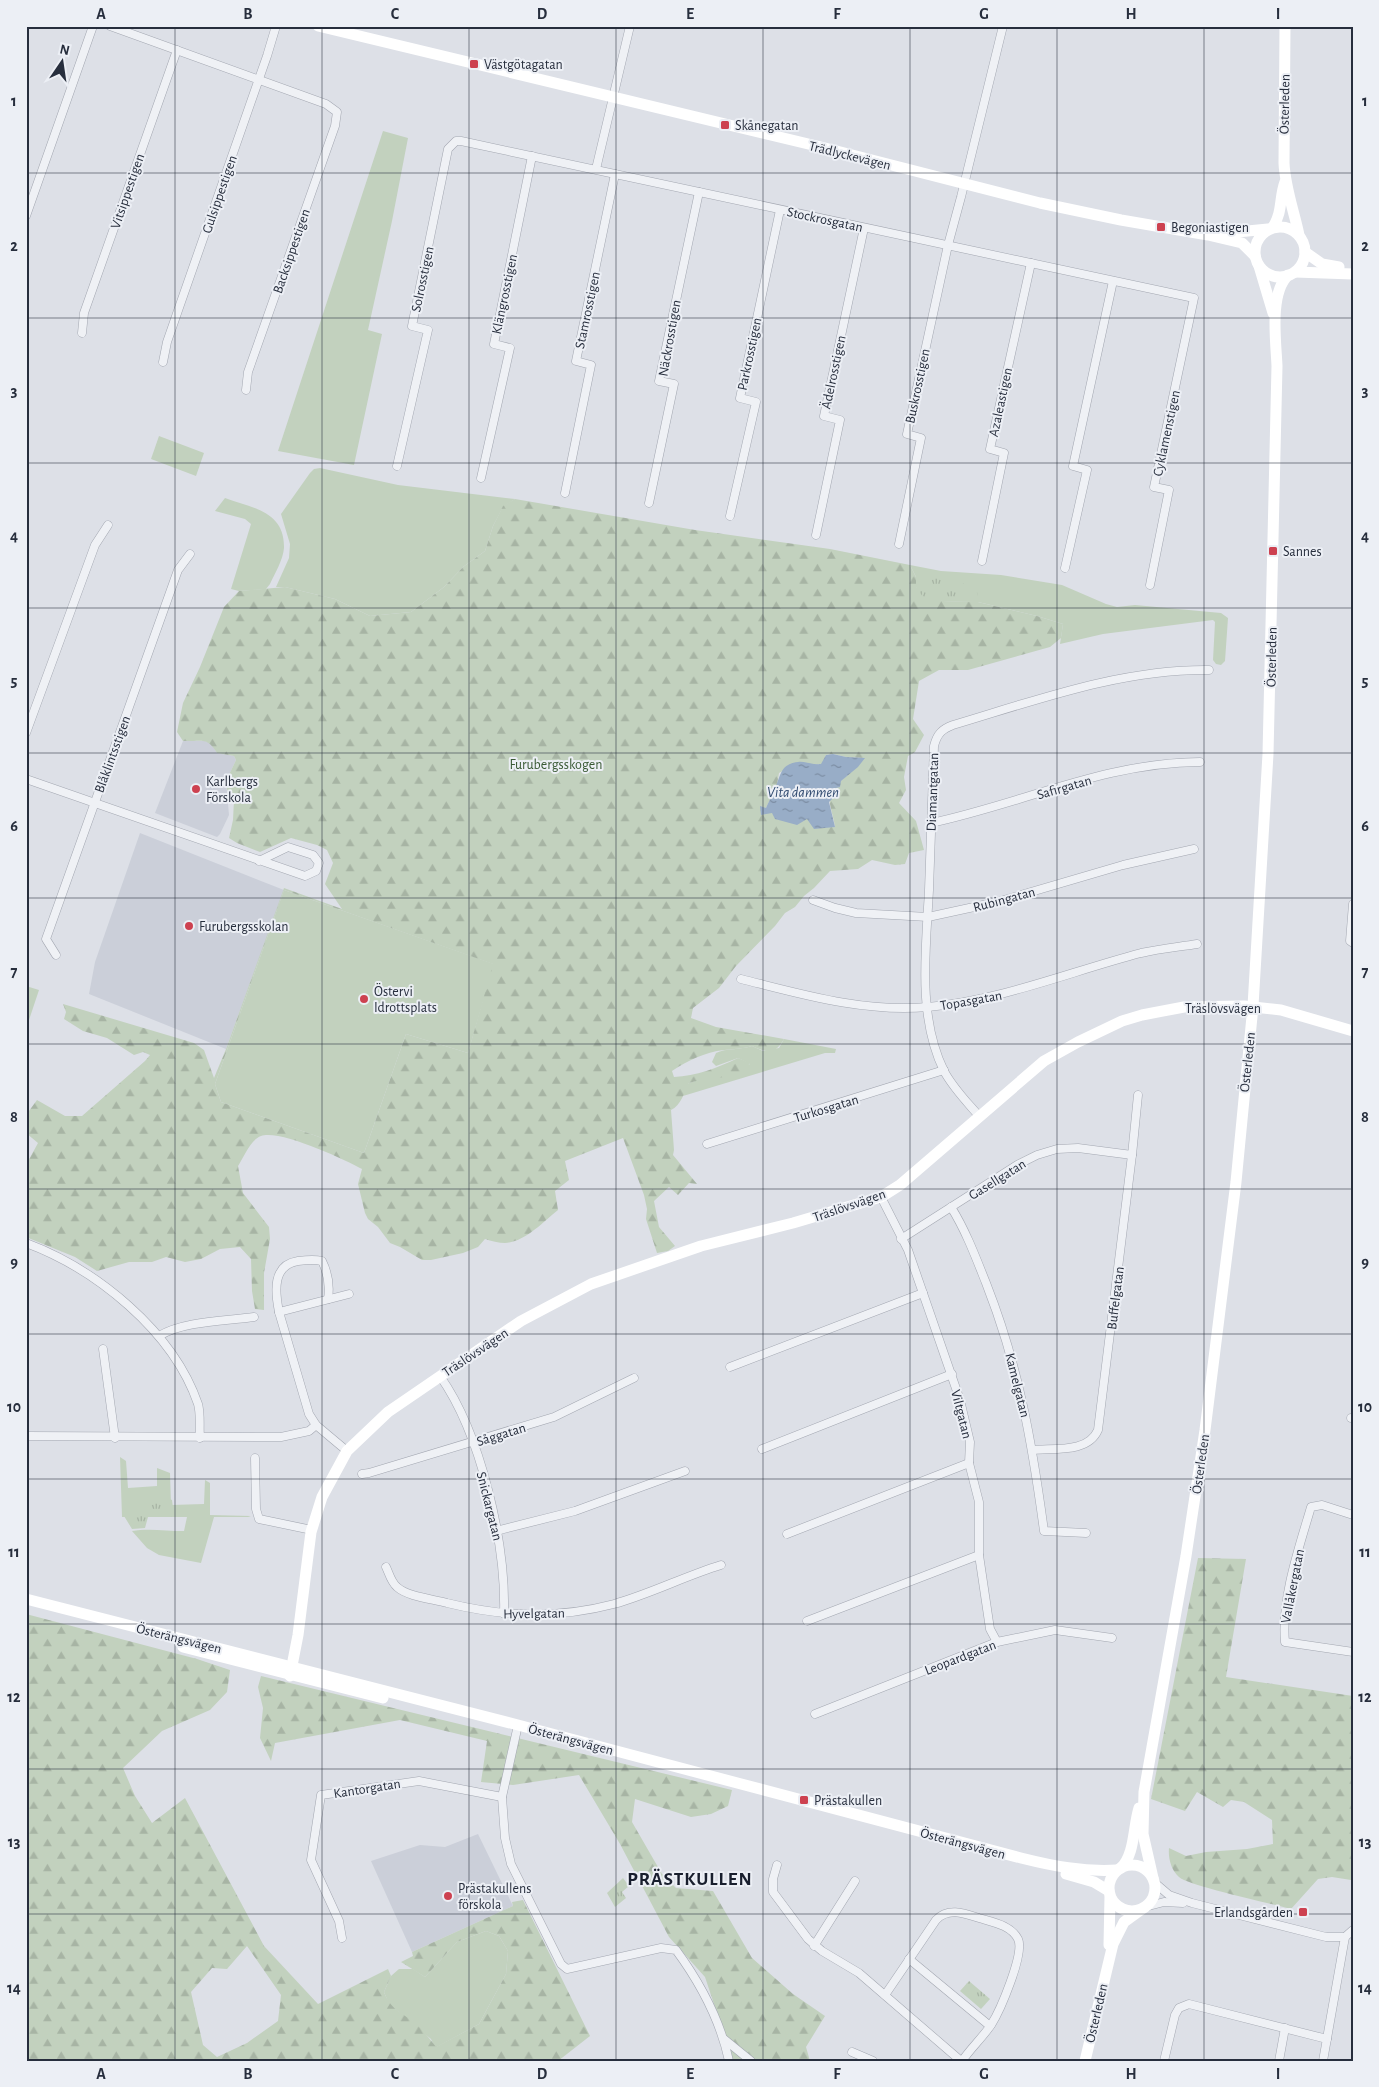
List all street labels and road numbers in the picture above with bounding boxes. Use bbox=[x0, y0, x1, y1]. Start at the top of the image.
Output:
street label: Österleden bbox=[1274, 74, 1293, 134]
street label: Trädlyckevägen bbox=[807, 139, 892, 173]
street label: Vitsippestigen bbox=[109, 152, 147, 231]
street label: Gulsippestigen bbox=[200, 154, 240, 235]
street label: Stockrosgatan bbox=[786, 205, 864, 235]
street label: Backsippestigen bbox=[271, 207, 313, 295]
street label: Solrosstigen bbox=[409, 245, 437, 313]
street label: Klängrosstigen bbox=[490, 253, 520, 336]
street label: Stamrosstigen bbox=[573, 270, 603, 350]
street label: Näckrosstigen bbox=[656, 299, 684, 378]
street label: Parkrosstigen bbox=[735, 316, 765, 392]
street label: Ädelrosstigen bbox=[817, 334, 849, 410]
street label: Buskrosstigen bbox=[903, 347, 933, 425]
street label: Azaleastigen bbox=[987, 366, 1015, 438]
street label: Cyklamenstigen bbox=[1151, 389, 1183, 478]
street label: Österleden bbox=[1261, 627, 1280, 687]
street label: Blåklintsstigen bbox=[92, 714, 133, 795]
street label: Diamantgatan bbox=[925, 752, 941, 832]
street label: Safirgatan bbox=[1035, 774, 1093, 802]
street label: Rubingatan bbox=[972, 885, 1037, 915]
street label: Topasgatan bbox=[939, 989, 1003, 1013]
street label: Träslövsvägen bbox=[1185, 1002, 1261, 1016]
street label: Österleden bbox=[1235, 1031, 1258, 1093]
street label: Turkosgatan bbox=[792, 1093, 860, 1125]
street label: Gasellgatan bbox=[967, 1157, 1029, 1203]
street label: Träslövsvägen bbox=[811, 1187, 887, 1225]
street label: Buffelgatan bbox=[1105, 1266, 1127, 1331]
street label: Träslövsvägen bbox=[440, 1326, 511, 1380]
street label: Kamelgatan bbox=[1002, 1351, 1032, 1419]
street label: Viltgatan bbox=[948, 1388, 974, 1440]
street label: Såggatan bbox=[475, 1421, 528, 1449]
street label: Österleden bbox=[1187, 1433, 1212, 1495]
street label: Snickargatan bbox=[474, 1470, 504, 1542]
street label: Vallåkergatan bbox=[1279, 1548, 1307, 1624]
street label: Hyvelgatan bbox=[503, 1606, 565, 1622]
street label: Österängsvägen bbox=[135, 1619, 224, 1656]
street label: Leopardgatan bbox=[923, 1638, 998, 1678]
street label: Österängsvägen bbox=[527, 1719, 616, 1758]
street label: Kantorgatan bbox=[333, 1777, 402, 1801]
street label: Österängsvägen bbox=[919, 1823, 1008, 1862]
street label: Österleden bbox=[1080, 1982, 1111, 2044]

